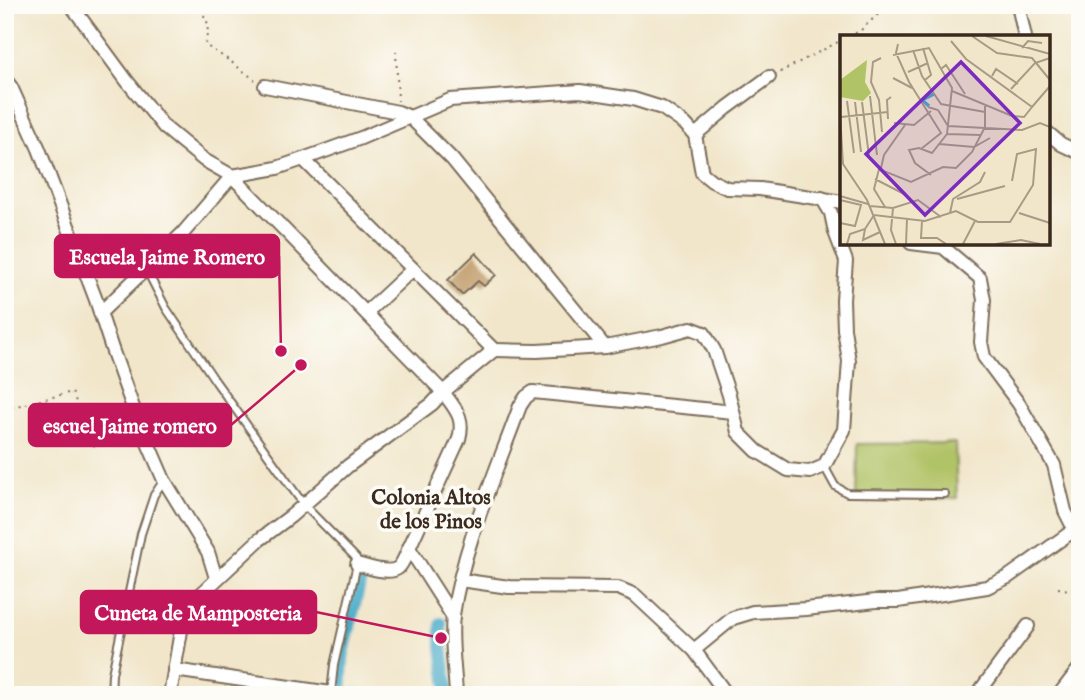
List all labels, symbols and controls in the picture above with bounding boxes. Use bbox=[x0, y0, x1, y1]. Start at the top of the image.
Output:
inset map bbox=[840, 35, 1050, 245]
callout: Escuela Jaime Romero bbox=[55, 235, 279, 277]
text: Escuela Jaime Romero bbox=[69, 245, 266, 272]
callout: escuel Jaime romero bbox=[29, 404, 231, 446]
text: escuel Jaime romero bbox=[43, 414, 218, 441]
district label: Colonia Altos de los Pinos bbox=[371, 485, 491, 536]
callout: Cuneta de Mamposteria bbox=[81, 591, 316, 633]
text: Cuneta de Mamposteria bbox=[94, 601, 303, 628]

